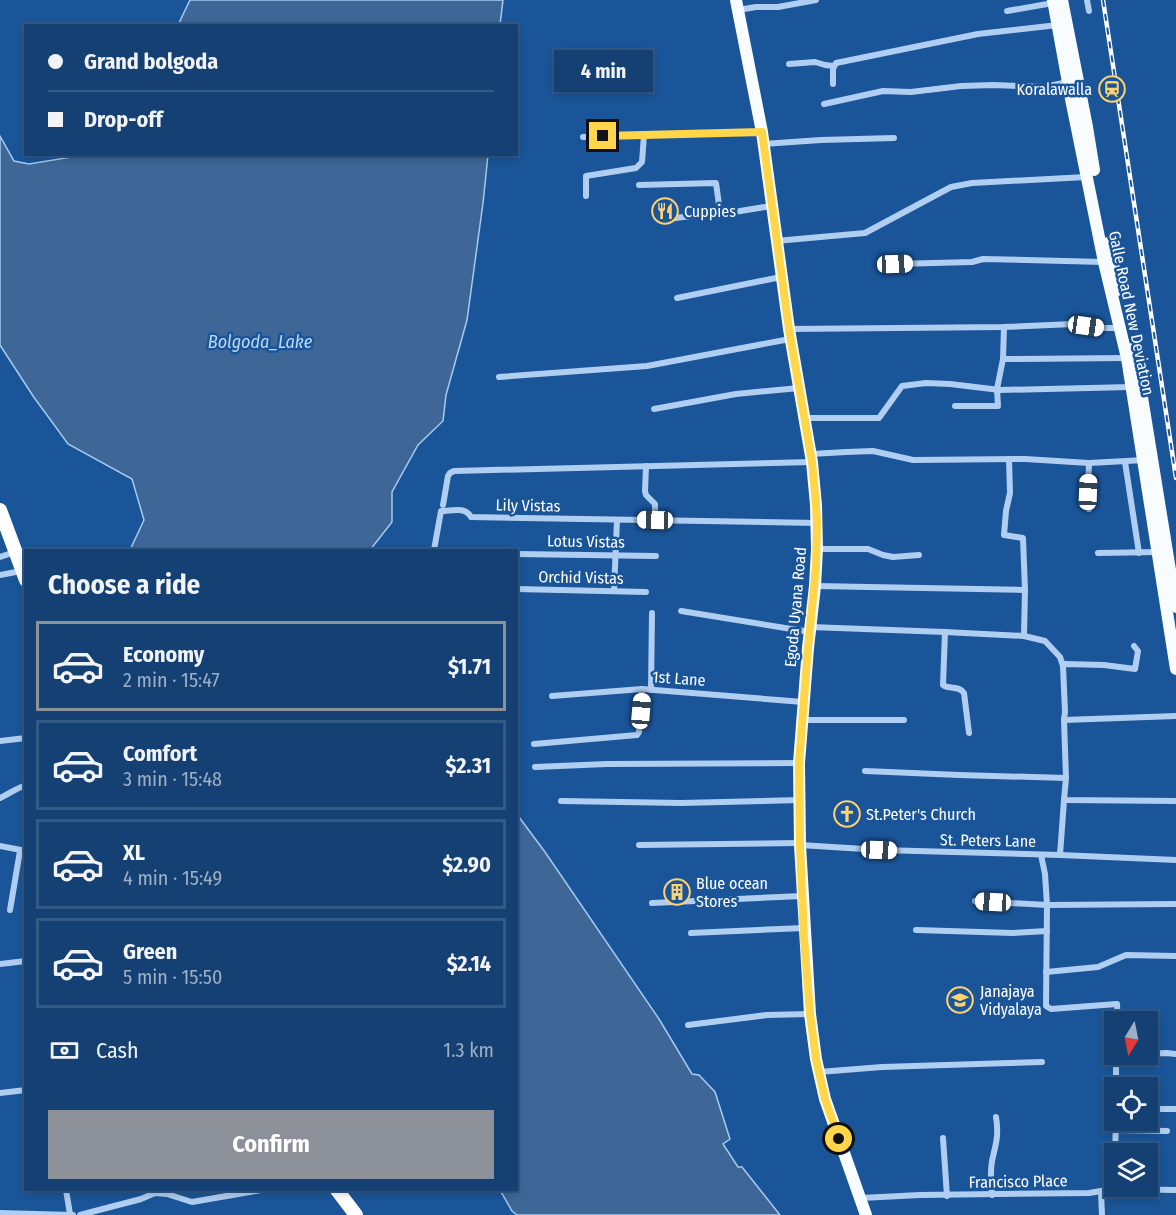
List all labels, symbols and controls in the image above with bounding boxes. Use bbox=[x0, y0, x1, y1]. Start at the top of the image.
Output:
text: Grand bolgoda bbox=[84, 48, 218, 75]
callout: 4 min bbox=[554, 49, 652, 91]
text: 4 min bbox=[581, 59, 626, 83]
station icon: Koralawalla bbox=[1097, 74, 1127, 104]
place label: Koralawalla bbox=[1017, 80, 1092, 99]
text: Drop-off bbox=[84, 106, 163, 133]
route end bbox=[589, 122, 616, 149]
restaurant icon: Cuppies bbox=[650, 196, 680, 226]
place label: Cuppies bbox=[684, 202, 736, 221]
street label: Galle Road New Deviation bbox=[1105, 229, 1158, 397]
car bbox=[877, 254, 913, 274]
car bbox=[1067, 315, 1105, 337]
water label: Bolgoda_Lake bbox=[208, 331, 313, 353]
car bbox=[1078, 474, 1098, 510]
street label: Lily Vistas bbox=[495, 495, 561, 516]
car bbox=[637, 511, 673, 529]
street label: Lotus Vistas bbox=[547, 531, 625, 552]
street label: Egoda Uyana Road bbox=[781, 546, 810, 668]
street label: Orchid Vistas bbox=[538, 567, 624, 588]
text: Choose a ride bbox=[48, 569, 200, 601]
icon: car bbox=[51, 639, 105, 693]
text: Economy bbox=[123, 641, 204, 668]
text: $1.71 bbox=[448, 653, 491, 680]
street label: 1st Lane bbox=[652, 667, 706, 690]
text: 2 min · 15:47 bbox=[123, 668, 220, 692]
car bbox=[630, 692, 652, 730]
icon: car bbox=[51, 738, 105, 792]
text: Comfort bbox=[123, 740, 197, 767]
text: $2.31 bbox=[445, 752, 491, 779]
text: 3 min · 15:48 bbox=[123, 767, 222, 791]
church icon: St.Peter's Church bbox=[832, 799, 862, 829]
place label: St.Peter's Church bbox=[866, 805, 976, 824]
street label: St. Peters Lane bbox=[940, 830, 1036, 851]
icon: car bbox=[51, 837, 105, 891]
text: XL bbox=[123, 839, 145, 866]
car bbox=[861, 840, 897, 860]
text: $2.90 bbox=[442, 851, 491, 878]
text: 4 min · 15:49 bbox=[123, 866, 222, 890]
place label: Blue ocean Stores bbox=[696, 874, 768, 911]
building icon: Blue ocean Stores bbox=[662, 877, 692, 907]
car bbox=[975, 892, 1011, 912]
icon: car bbox=[51, 936, 105, 990]
text: Green bbox=[123, 938, 177, 965]
text: $2.14 bbox=[447, 950, 491, 977]
text: 5 min · 15:50 bbox=[123, 965, 222, 989]
place label: Janajaya Vidyalaya bbox=[980, 982, 1042, 1019]
school or university icon: Janajaya Vidyalaya bbox=[945, 985, 975, 1015]
north arrow bbox=[1104, 1011, 1158, 1065]
map controls bbox=[1104, 1011, 1158, 1197]
icon: cash bbox=[48, 1034, 81, 1067]
text: Cash bbox=[96, 1037, 139, 1064]
text: 1.3 km bbox=[443, 1038, 494, 1062]
button: locate bbox=[1104, 1077, 1158, 1131]
button: Confirm bbox=[48, 1110, 494, 1179]
route start bbox=[825, 1125, 852, 1152]
button: layers bbox=[1104, 1143, 1158, 1197]
street label: Francisco Place bbox=[968, 1171, 1068, 1192]

